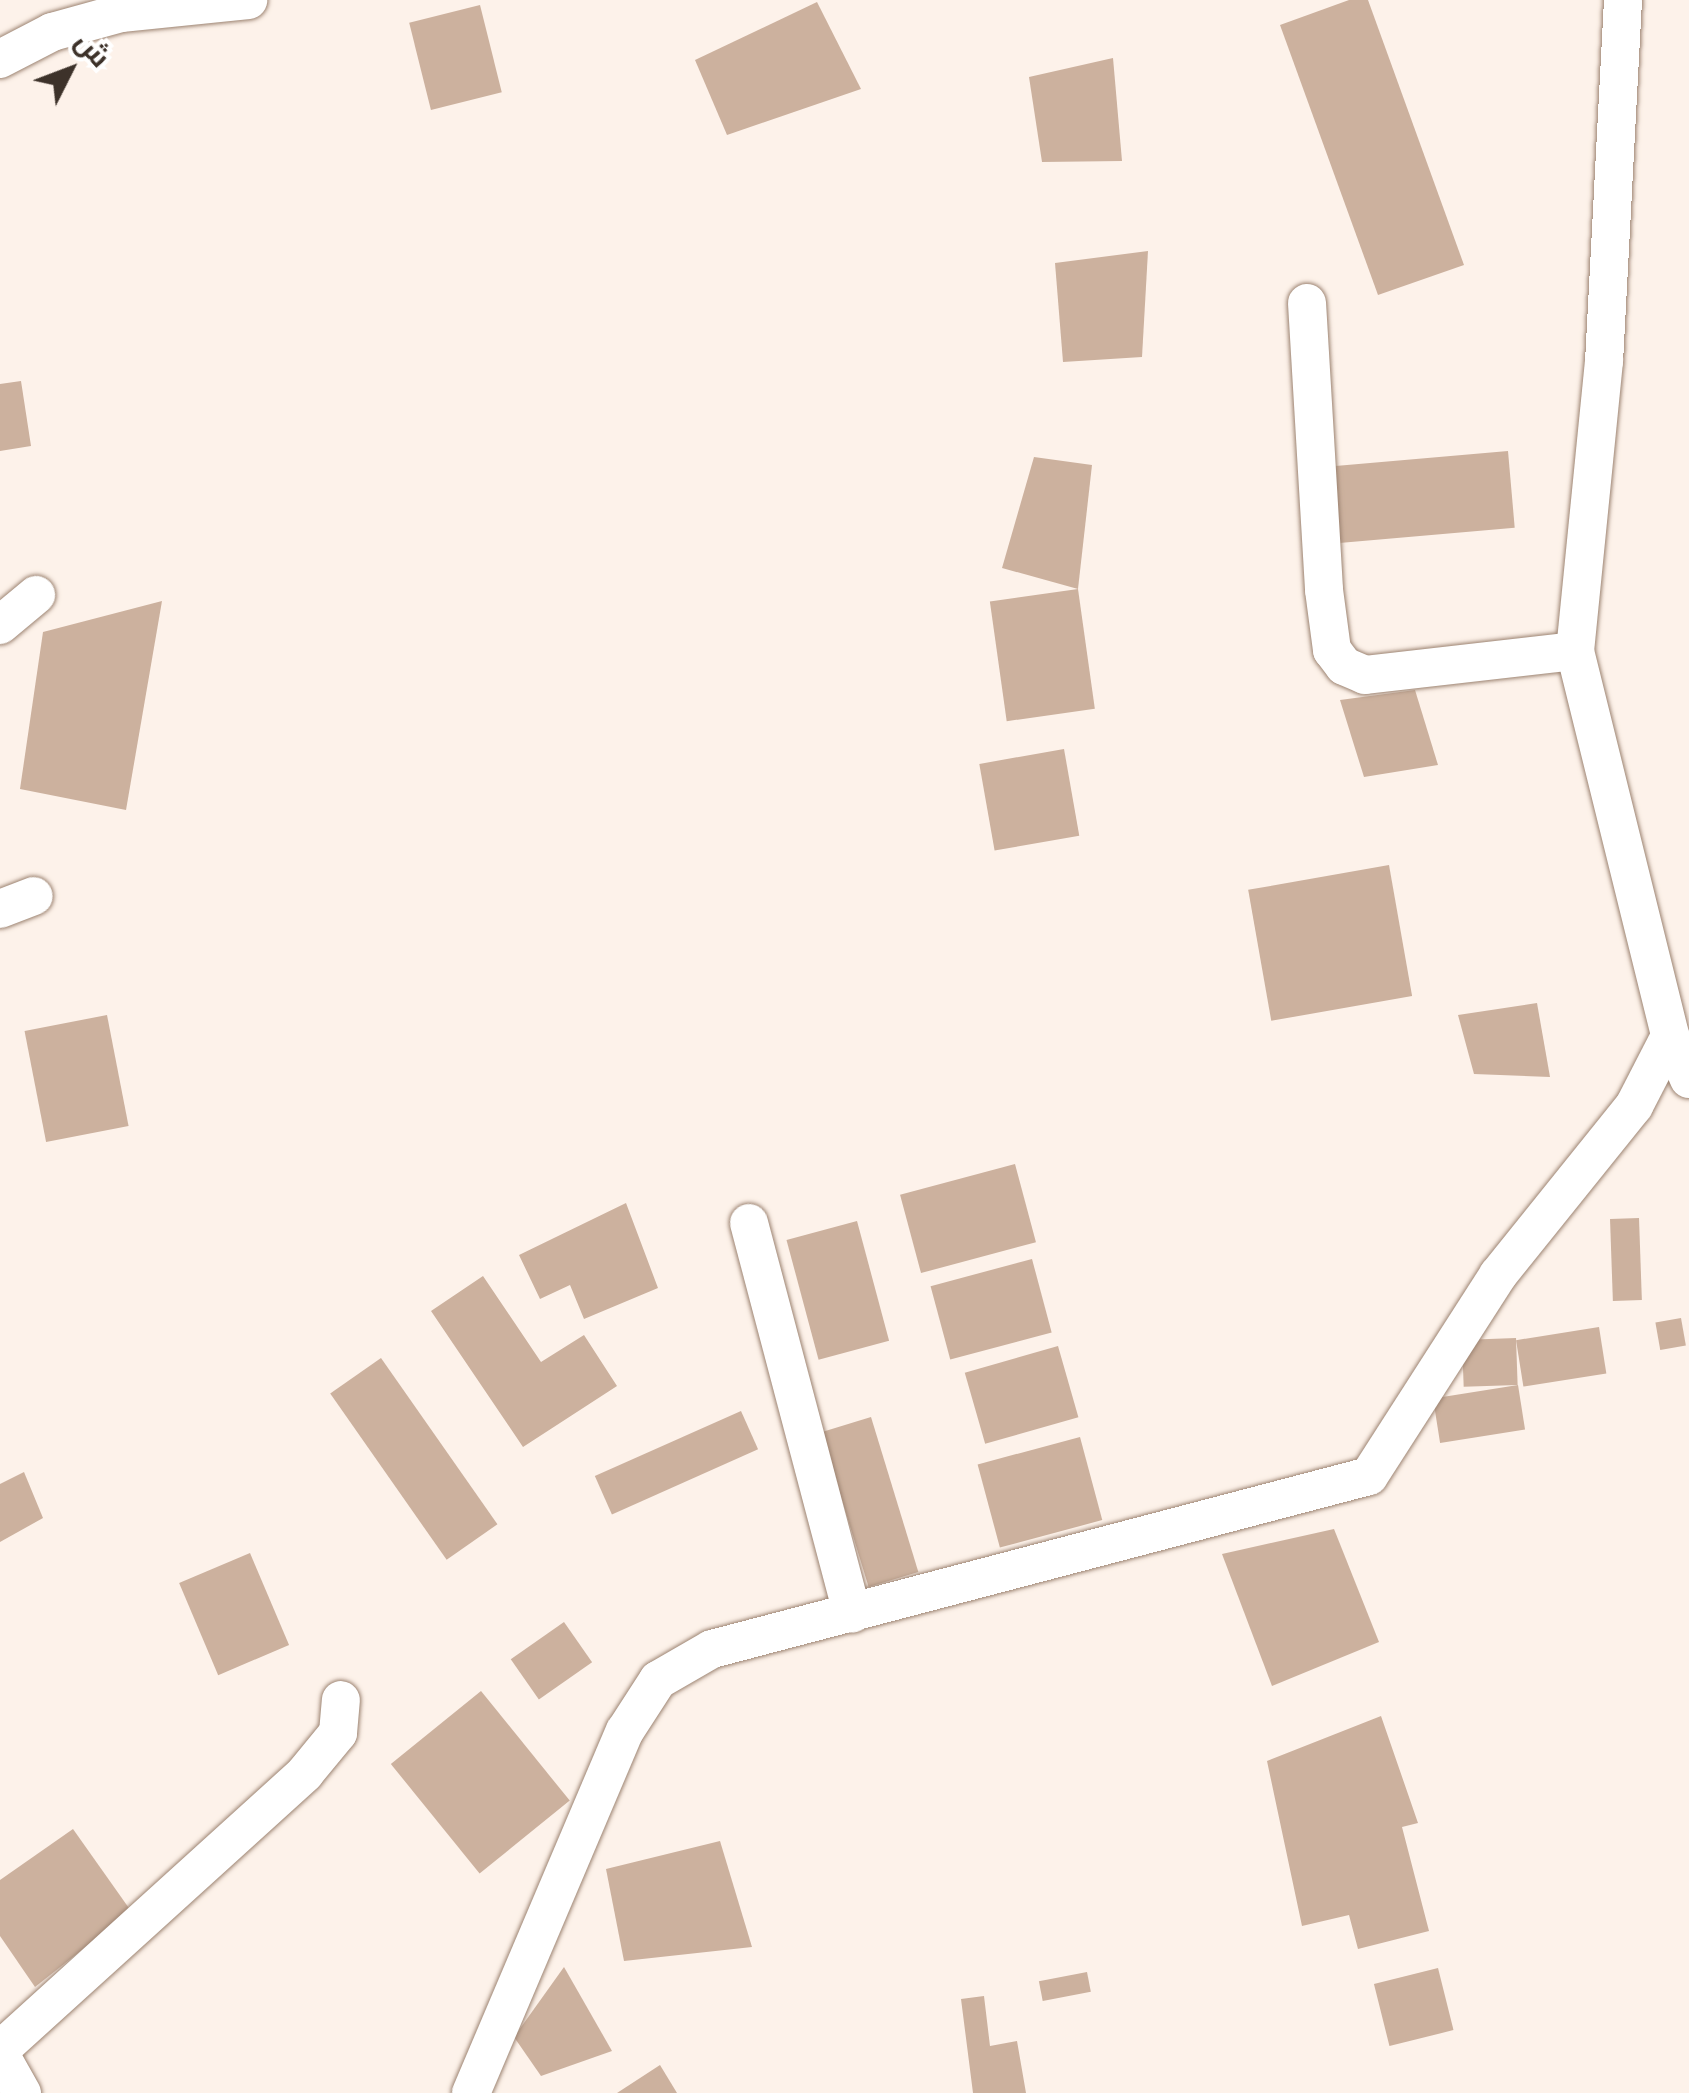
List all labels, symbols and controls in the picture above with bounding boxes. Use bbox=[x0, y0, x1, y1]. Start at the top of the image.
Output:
north arrow bbox=[20, 20, 120, 120]
text: ش bbox=[68, 25, 117, 74]

